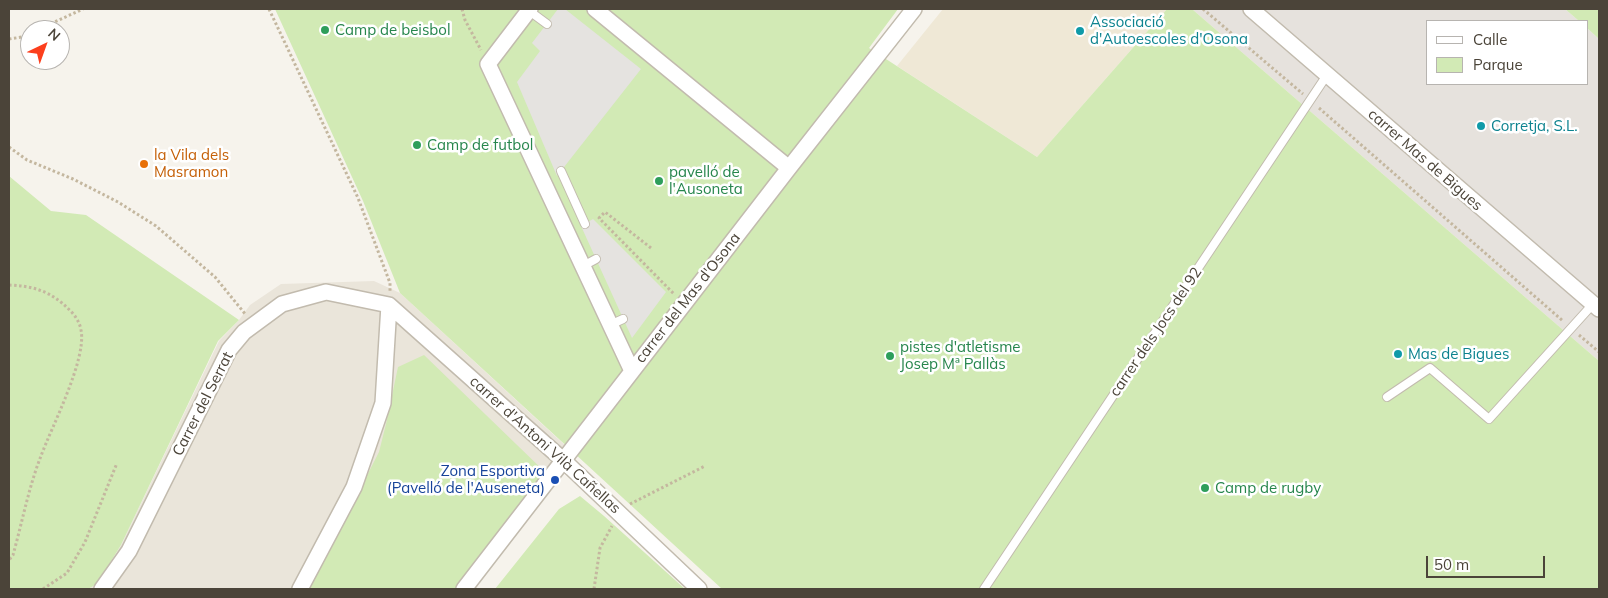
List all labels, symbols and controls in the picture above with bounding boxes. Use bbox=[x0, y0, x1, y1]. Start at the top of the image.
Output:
place label: Associació d'Autoescoles d'Osona bbox=[1090, 13, 1248, 48]
north arrow bbox=[20, 20, 70, 70]
legend bbox=[1426, 20, 1588, 85]
place label: Camp de beisbol bbox=[335, 21, 450, 39]
text: N bbox=[44, 24, 64, 45]
marker: Camp de beisbol bbox=[319, 24, 331, 36]
marker: Associació d'Autoescoles d'Osona bbox=[1074, 25, 1086, 37]
text: Calle bbox=[1473, 30, 1507, 49]
text: Parque bbox=[1473, 55, 1523, 74]
street label: carrer Mas de Bigues bbox=[1364, 105, 1486, 215]
place label: Corretja, S.L. bbox=[1491, 117, 1578, 135]
marker: Corretja, S.L. bbox=[1475, 120, 1487, 132]
place label: Camp de futbol bbox=[427, 136, 533, 154]
marker: Camp de futbol bbox=[411, 139, 423, 151]
place label: la Vila dels Masramon bbox=[154, 146, 229, 181]
marker: la Vila dels Masramon bbox=[138, 158, 150, 170]
place label: pavelló de l'Ausoneta bbox=[669, 163, 743, 198]
marker: pavelló de l'Ausoneta bbox=[653, 175, 665, 187]
street label: carrer del Mas d'Osona bbox=[632, 229, 744, 367]
street label: carrer dels Jocs del 92 bbox=[1106, 264, 1206, 400]
place label: pistes d'atletisme Josep Mª Pallàs bbox=[900, 338, 1021, 373]
place label: Mas de Bigues bbox=[1408, 345, 1509, 363]
marker: Mas de Bigues bbox=[1392, 348, 1404, 360]
street label: Carrer del Serrat bbox=[169, 349, 237, 459]
marker: pistes d'atletisme Josep Mª Pallàs bbox=[884, 350, 896, 362]
street label: carrer d'Antoni Vilà Cañellas bbox=[466, 372, 624, 518]
place label: Zona Esportiva (Pavelló de l'Auseneta) bbox=[387, 462, 545, 497]
marker: Zona Esportiva (Pavelló de l'Auseneta) bbox=[549, 474, 561, 486]
place label: Camp de rugby bbox=[1215, 479, 1321, 497]
marker: Camp de rugby bbox=[1199, 482, 1211, 494]
scale bar bbox=[1428, 546, 1547, 578]
text: 50 m bbox=[1434, 555, 1469, 574]

